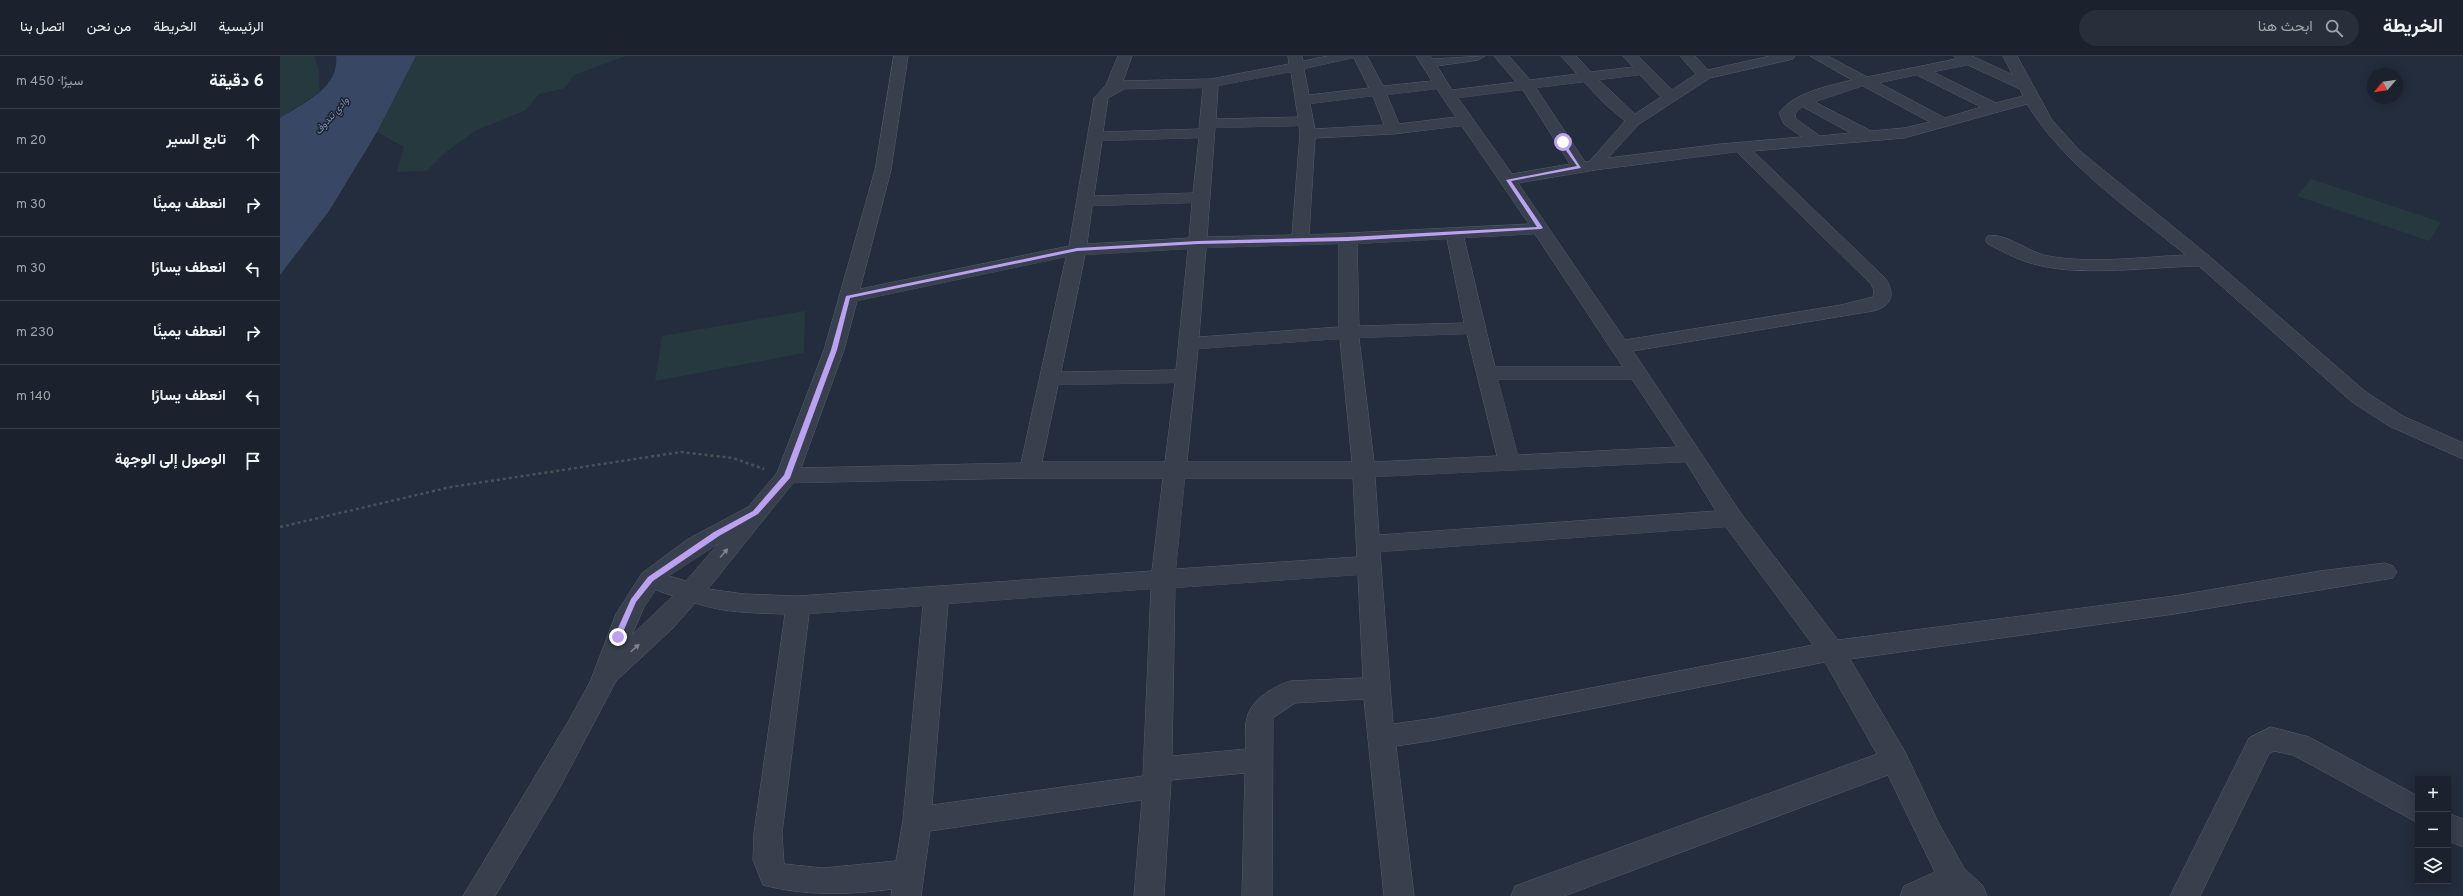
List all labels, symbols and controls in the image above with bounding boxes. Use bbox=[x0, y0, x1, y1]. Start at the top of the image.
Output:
search box bbox=[2079, 10, 2359, 46]
text: الخريطة bbox=[2383, 15, 2443, 39]
icon: search bbox=[2323, 17, 2345, 39]
text: ابحث هنا bbox=[2258, 18, 2313, 37]
text: اتصل بنا bbox=[20, 19, 65, 36]
text: من نحن bbox=[87, 19, 131, 36]
text: الخريطة bbox=[153, 19, 197, 36]
text: الرئيسية bbox=[219, 19, 264, 36]
north arrow bbox=[2367, 68, 2403, 104]
text: 6 دقيقة bbox=[209, 71, 264, 93]
text: سيرًا · 450 m bbox=[16, 74, 83, 90]
water label: وادي تندوف bbox=[312, 94, 353, 138]
icon: ahead bbox=[242, 130, 264, 152]
text: تابع السير bbox=[166, 131, 226, 150]
text: 20 m bbox=[16, 133, 46, 149]
route start bbox=[1554, 133, 1572, 151]
icon: right bbox=[242, 194, 264, 216]
text: انعطف يمينًا bbox=[153, 195, 226, 214]
text: 30 m bbox=[16, 197, 46, 213]
icon: left bbox=[242, 258, 264, 280]
text: انعطف يسارًا bbox=[151, 259, 226, 278]
text: 30 m bbox=[16, 261, 46, 277]
icon: right bbox=[242, 322, 264, 344]
text: انعطف يمينًا bbox=[153, 323, 226, 342]
text: 230 m bbox=[16, 325, 54, 341]
icon: left bbox=[242, 386, 264, 408]
text: انعطف يسارًا bbox=[151, 387, 226, 406]
text: 140 m bbox=[16, 389, 51, 405]
icon: arrive bbox=[242, 450, 264, 472]
text: الوصول إلى الوجهة bbox=[115, 451, 226, 470]
one-way arrow bbox=[719, 548, 729, 558]
route end bbox=[609, 628, 627, 646]
one-way arrow bbox=[630, 643, 640, 652]
map controls bbox=[2415, 776, 2451, 884]
button: + bbox=[2415, 776, 2451, 812]
button: − bbox=[2415, 812, 2451, 848]
button: layers bbox=[2415, 848, 2451, 884]

